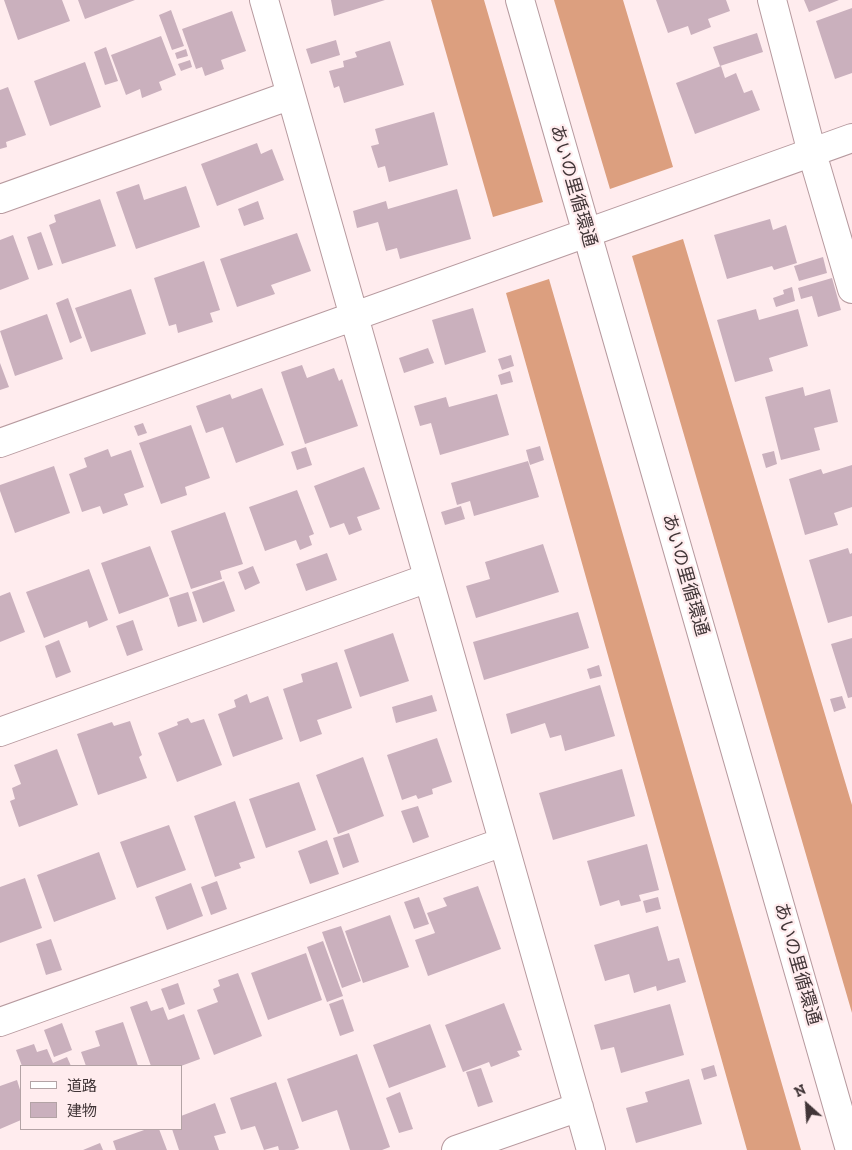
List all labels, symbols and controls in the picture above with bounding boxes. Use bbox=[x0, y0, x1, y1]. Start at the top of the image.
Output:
street label: あいの里循環通 bbox=[545, 122, 601, 250]
street label: あいの里循環通 bbox=[657, 511, 713, 639]
street label: あいの里循環通 bbox=[769, 900, 825, 1028]
legend bbox=[20, 1065, 182, 1130]
text: 道路 bbox=[67, 1077, 97, 1095]
north arrow bbox=[782, 1080, 832, 1130]
text: N bbox=[792, 1081, 809, 1101]
text: 建物 bbox=[67, 1102, 97, 1120]

